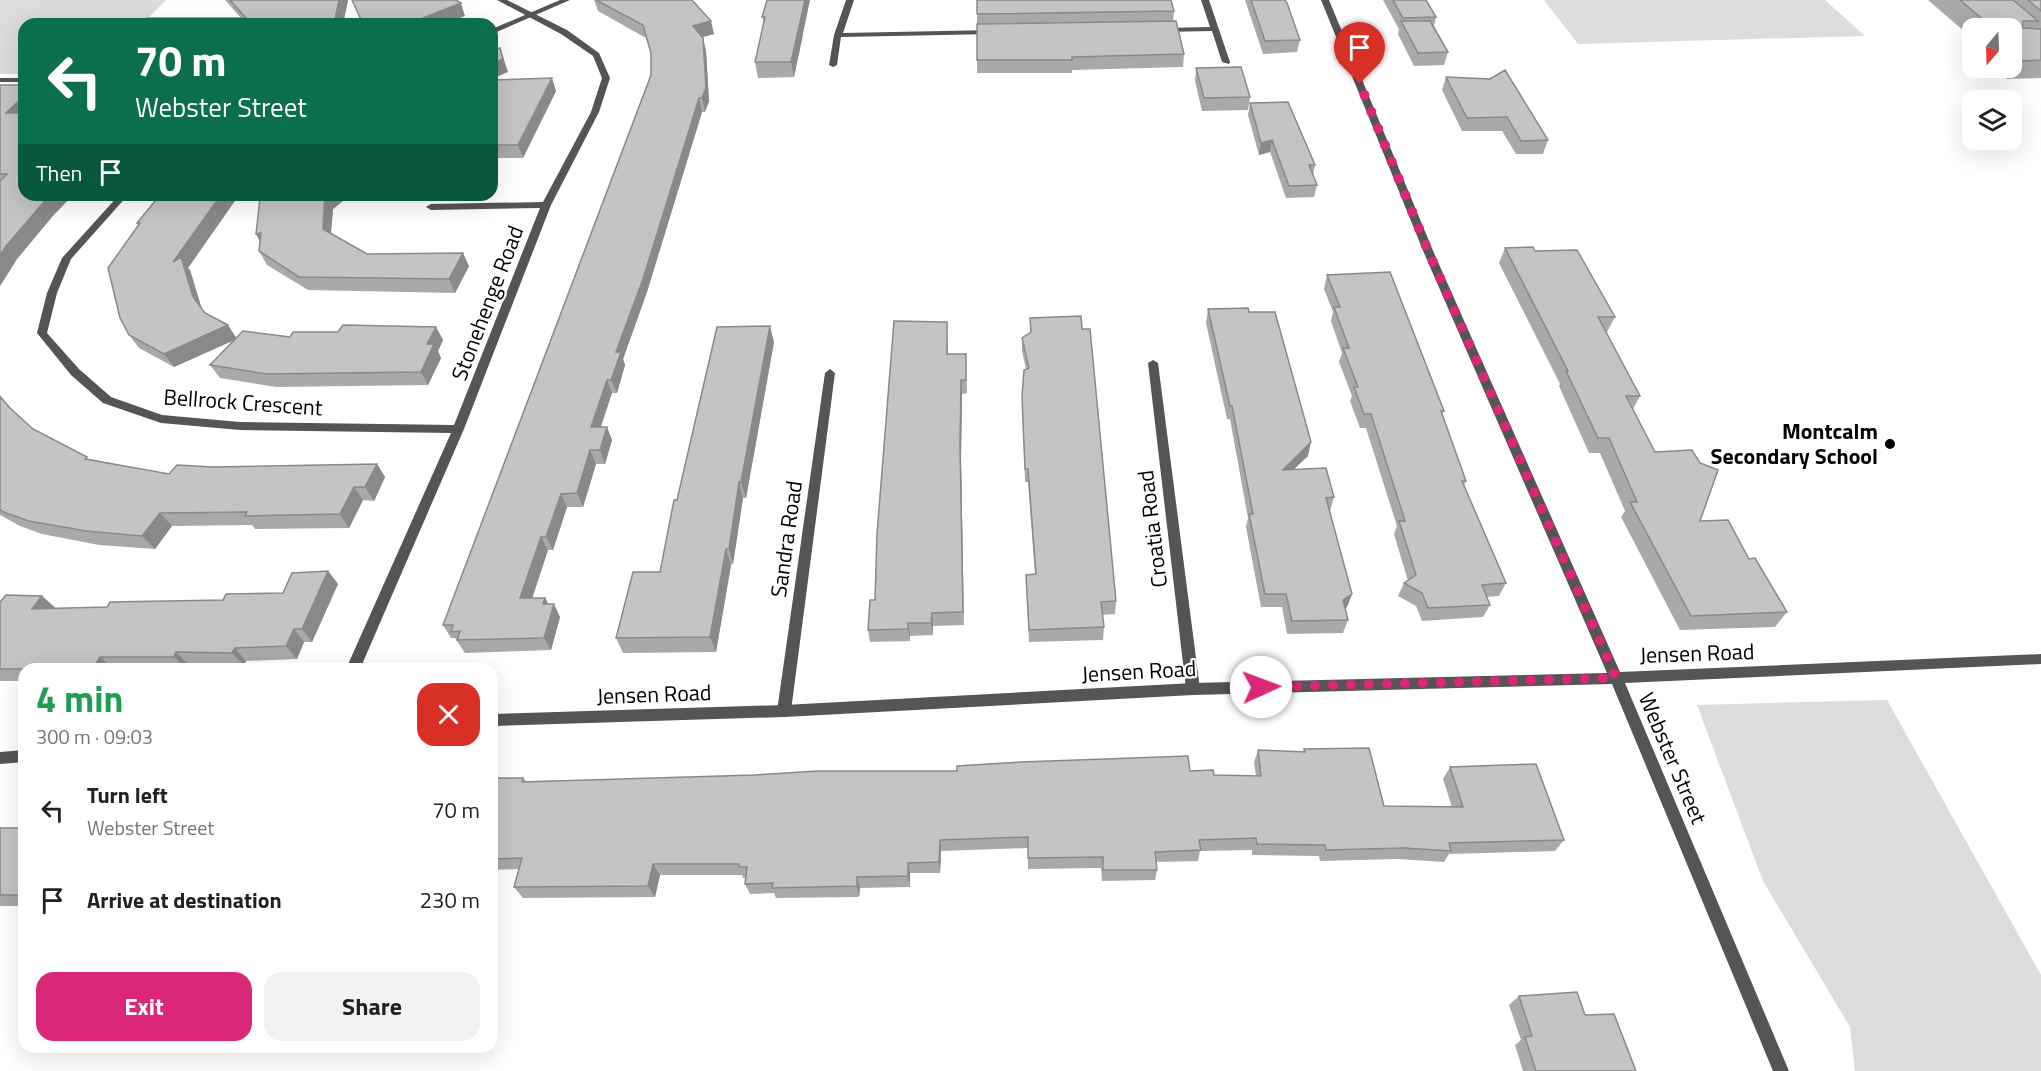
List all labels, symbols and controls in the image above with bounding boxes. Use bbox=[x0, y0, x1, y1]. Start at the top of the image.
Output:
north arrow bbox=[1962, 18, 2022, 78]
map controls bbox=[1962, 18, 2022, 150]
pin bbox=[1334, 22, 1385, 84]
text: 70 m bbox=[135, 28, 227, 92]
icon: arrive bbox=[1343, 31, 1376, 64]
icon: left bbox=[36, 42, 114, 120]
text: Webster Street bbox=[135, 86, 307, 127]
button: layers bbox=[1962, 90, 2022, 150]
text: Then bbox=[36, 156, 82, 190]
icon: arrive bbox=[94, 156, 127, 189]
street label: Stonehenge Road bbox=[442, 221, 532, 385]
street label: Bellrock Crescent bbox=[162, 379, 324, 425]
place label: Montcalm Secondary School bbox=[1711, 414, 1878, 473]
marker: Montcalm Secondary School bbox=[1883, 437, 1897, 451]
street label: Croatia Road bbox=[1128, 468, 1176, 590]
street label: Sandra Road bbox=[761, 478, 811, 600]
street label: Jensen Road bbox=[1639, 634, 1755, 672]
street label: Jensen Road bbox=[1081, 651, 1197, 691]
position arrow bbox=[1229, 655, 1293, 719]
text: 4 min bbox=[36, 671, 123, 726]
street label: Jensen Road bbox=[596, 675, 712, 713]
button: close bbox=[417, 683, 480, 746]
street label: Webster Street bbox=[1630, 687, 1716, 829]
text: 300 m · 09:03 bbox=[36, 721, 153, 752]
text: Turn left bbox=[87, 778, 168, 812]
text: 70 m bbox=[432, 793, 480, 827]
icon: left bbox=[36, 794, 69, 827]
text: Webster Street bbox=[87, 812, 214, 843]
text: Arrive at destination bbox=[87, 883, 282, 917]
text: 230 m bbox=[420, 883, 480, 917]
icon: arrive bbox=[36, 884, 69, 917]
button: Exit bbox=[36, 972, 252, 1041]
button: Share bbox=[264, 972, 480, 1041]

